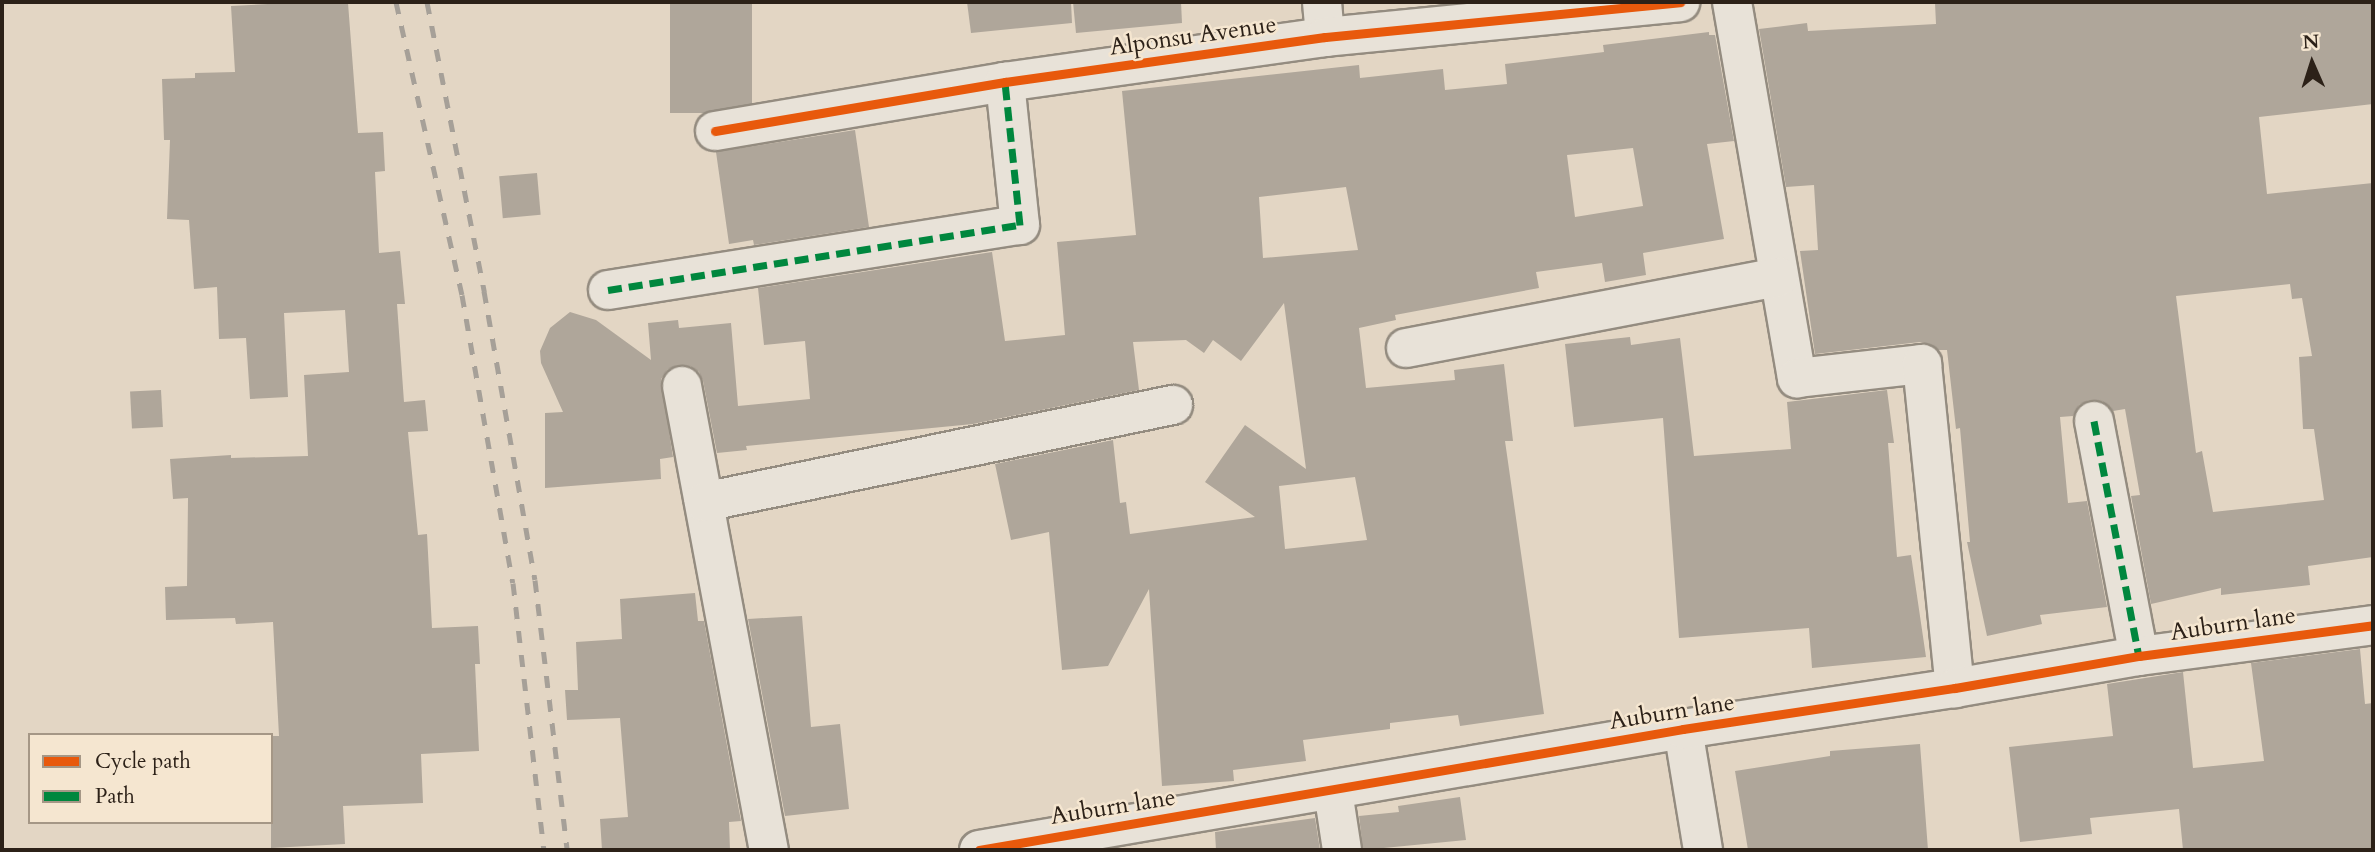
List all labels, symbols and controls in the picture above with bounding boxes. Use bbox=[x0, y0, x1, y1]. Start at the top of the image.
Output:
street label: Alponsu Avenue bbox=[1108, 10, 1278, 62]
north arrow bbox=[2277, 28, 2347, 98]
text: N bbox=[2302, 29, 2320, 55]
street label: Auburn lane bbox=[2169, 601, 2297, 647]
street label: Auburn lane bbox=[1607, 688, 1737, 736]
legend bbox=[28, 733, 273, 824]
text: Cycle path bbox=[95, 747, 191, 776]
text: Path bbox=[95, 782, 135, 811]
street label: Auburn lane bbox=[1048, 783, 1178, 831]

